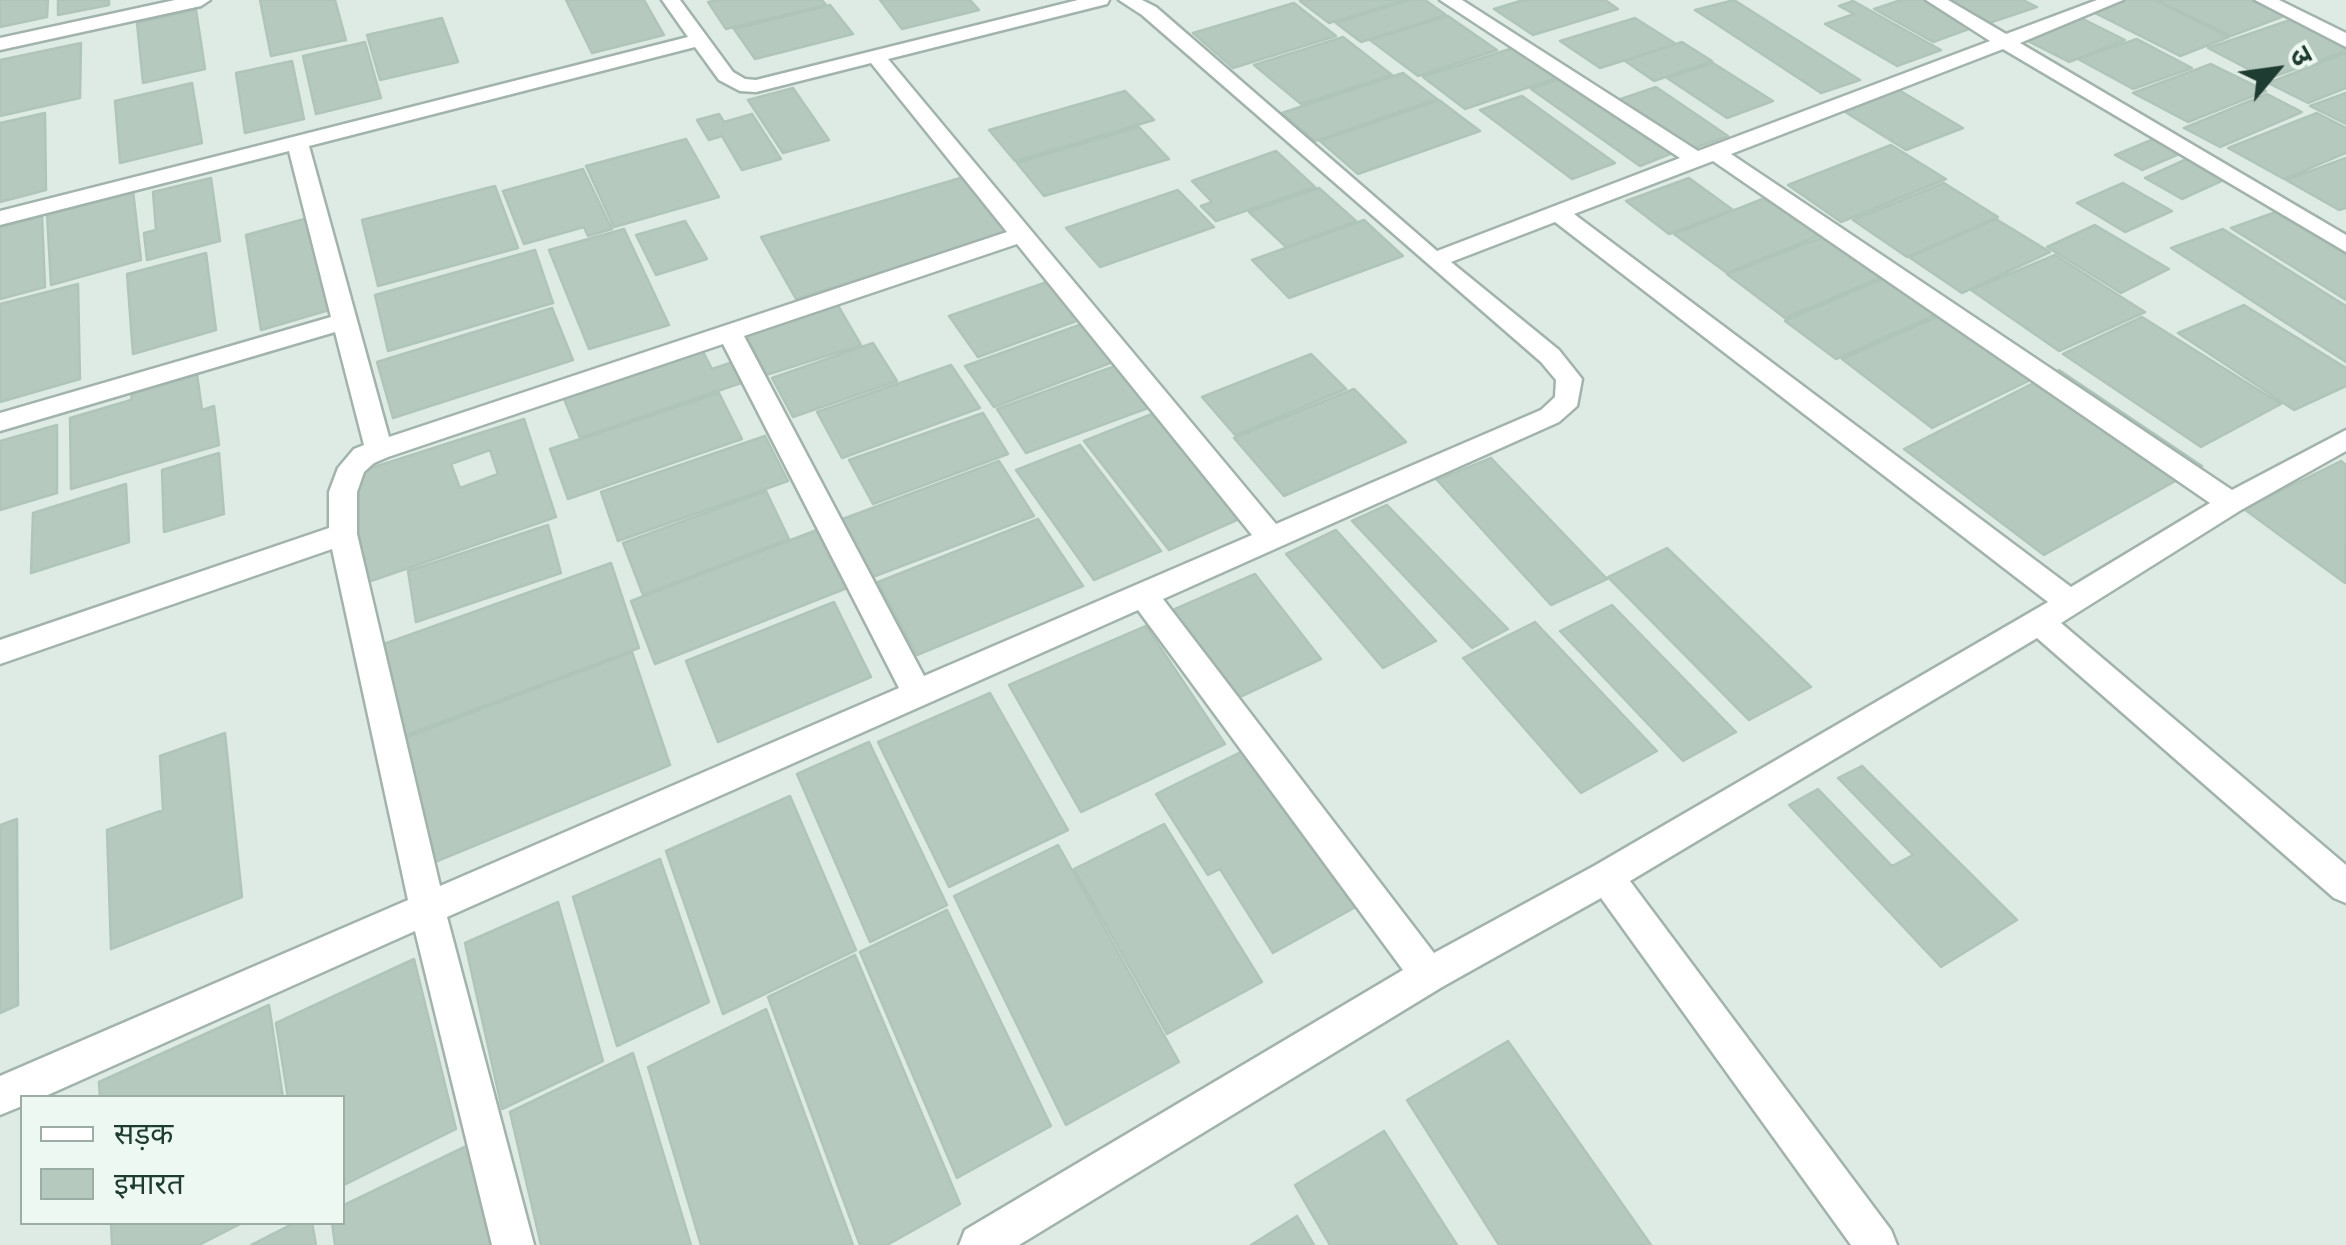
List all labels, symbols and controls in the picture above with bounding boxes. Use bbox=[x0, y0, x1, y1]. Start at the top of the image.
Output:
north arrow bbox=[2226, 20, 2326, 120]
text: उ bbox=[2282, 39, 2323, 72]
legend bbox=[20, 1095, 345, 1225]
text: सड़क bbox=[114, 1112, 173, 1153]
text: इमारत bbox=[114, 1162, 184, 1203]

